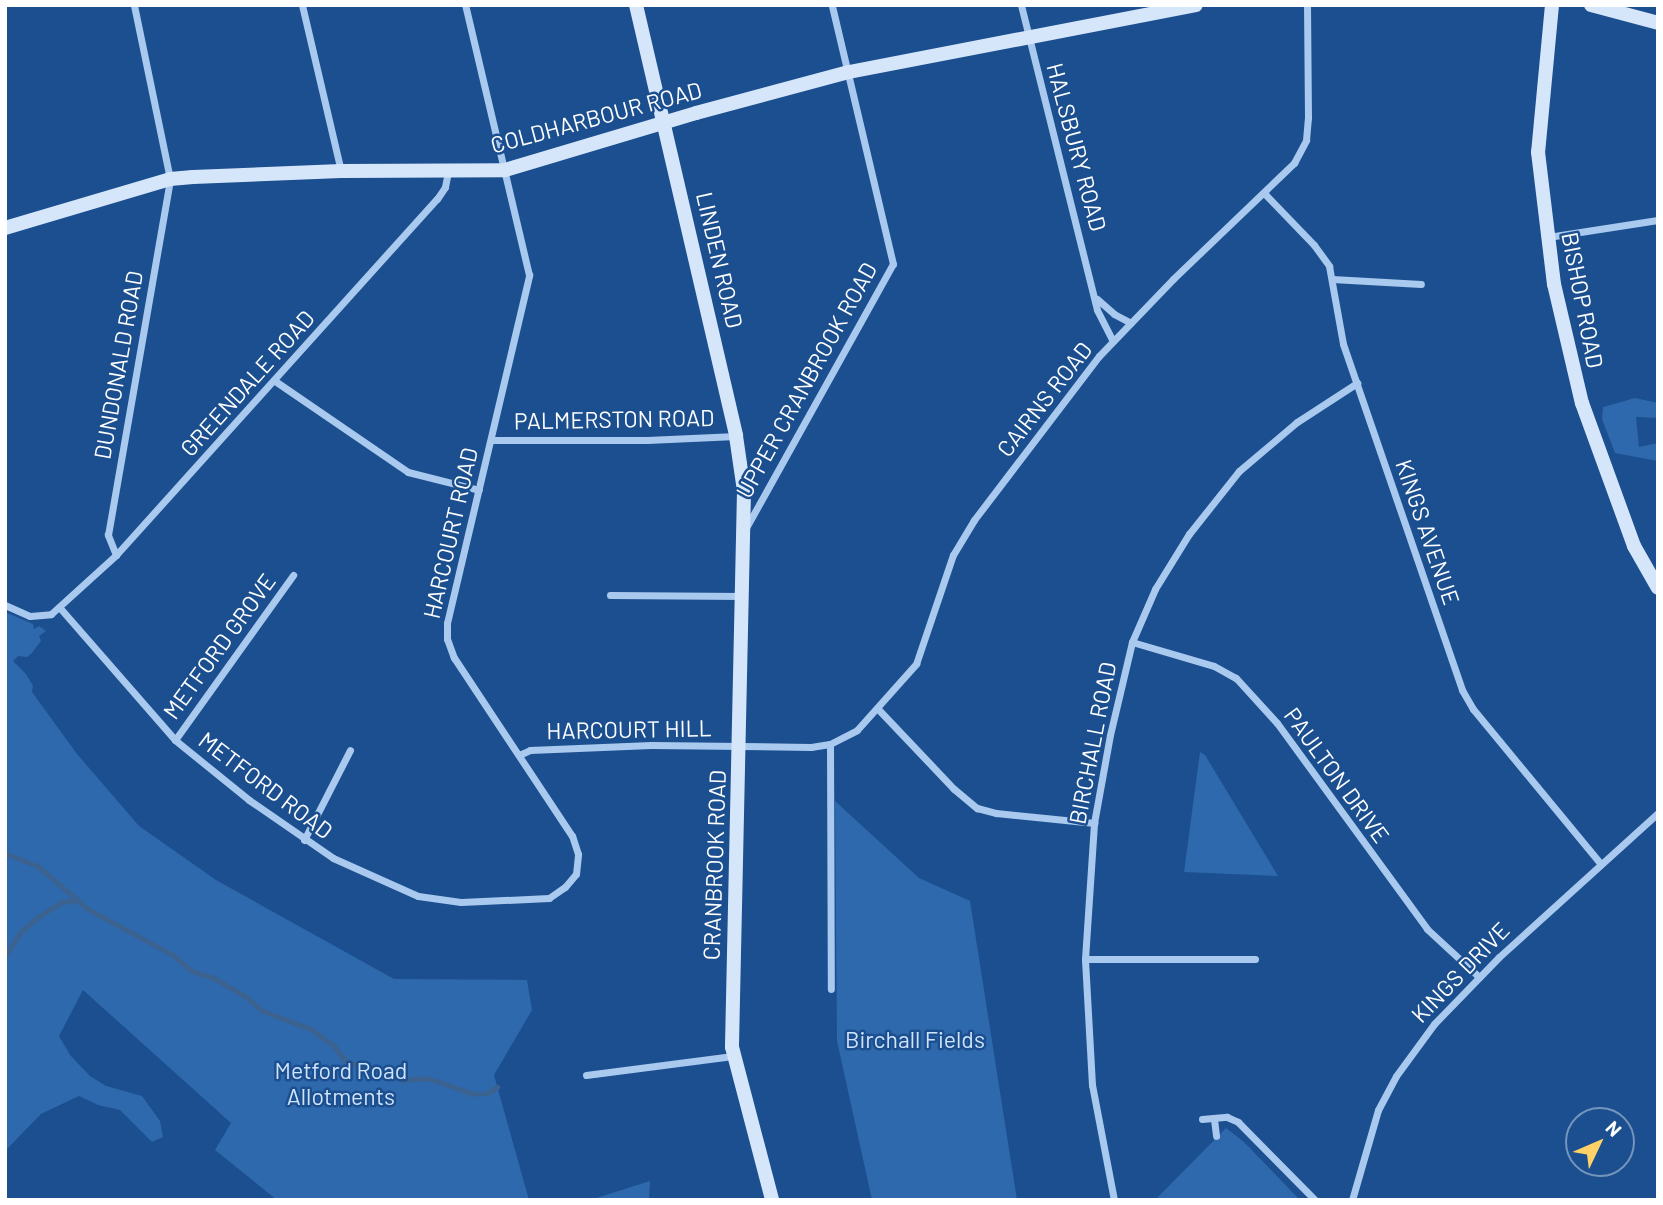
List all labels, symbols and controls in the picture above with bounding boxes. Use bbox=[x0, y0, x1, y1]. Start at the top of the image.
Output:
street label: HALSBURY ROAD bbox=[1041, 60, 1113, 234]
street label: COLDHARBOUR ROAD bbox=[487, 76, 705, 158]
street label: LINDEN ROAD bbox=[691, 189, 749, 331]
street label: BISHOP ROAD bbox=[1556, 230, 1610, 370]
street label: UPPER CRANBROOK ROAD bbox=[730, 257, 882, 503]
street label: DUNDONALD ROAD bbox=[88, 269, 148, 461]
street label: GREENDALE ROAD bbox=[174, 304, 320, 462]
street label: CAIRNS ROAD bbox=[991, 336, 1097, 462]
street label: PALMERSTON ROAD bbox=[514, 403, 714, 435]
street label: HARCOURT ROAD bbox=[417, 445, 483, 621]
street label: KINGS AVENUE bbox=[1390, 456, 1466, 608]
street label: METFORD GROVE bbox=[157, 568, 281, 724]
street label: BIRCHALL ROAD bbox=[1063, 659, 1121, 827]
street label: PAULTON DRIVE bbox=[1279, 702, 1395, 848]
street label: HARCOURT HILL bbox=[546, 714, 712, 744]
street label: METFORD ROAD bbox=[194, 726, 338, 844]
street label: CRANBROOK ROAD bbox=[697, 769, 731, 961]
street label: KINGS DRIVE bbox=[1405, 916, 1515, 1028]
park label: Birchall Fields bbox=[845, 1025, 985, 1053]
park label: Metford Road Allotments bbox=[275, 1056, 407, 1110]
north arrow bbox=[1565, 1107, 1635, 1177]
text: N bbox=[1601, 1116, 1627, 1141]

